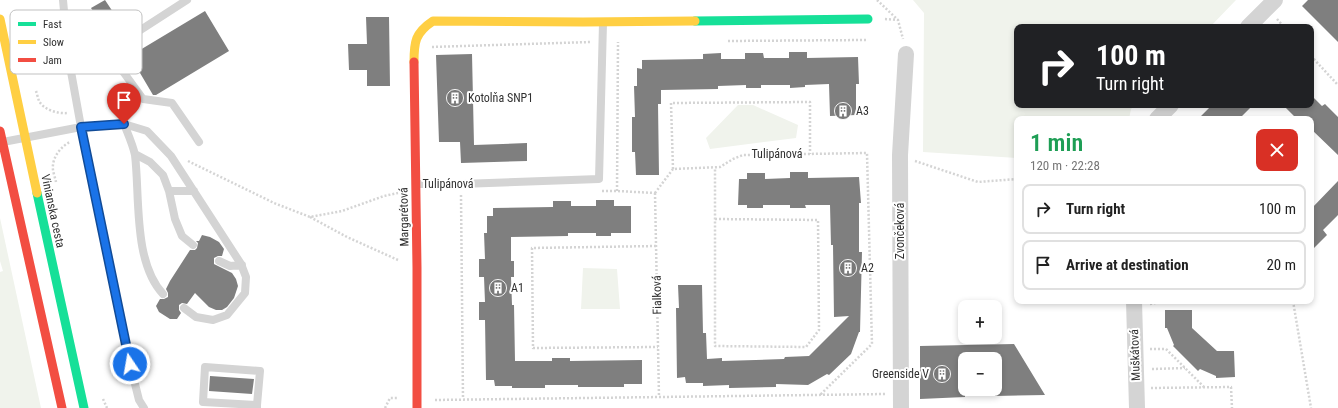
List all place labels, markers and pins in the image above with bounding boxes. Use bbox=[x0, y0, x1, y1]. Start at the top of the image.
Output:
pin bbox=[107, 83, 141, 124]
building icon: Kotolňa SNP1 bbox=[445, 88, 465, 108]
place label: Kotolňa SNP1 bbox=[468, 91, 533, 105]
building icon: A3 bbox=[833, 101, 853, 121]
place label: A3 bbox=[856, 104, 869, 118]
building icon: A2 bbox=[838, 258, 858, 278]
place label: A2 bbox=[861, 261, 874, 275]
building icon: A1 bbox=[488, 278, 508, 298]
place label: A1 bbox=[511, 281, 524, 295]
building icon: Greenside V bbox=[932, 364, 952, 384]
place label: Greenside V bbox=[872, 367, 929, 381]

